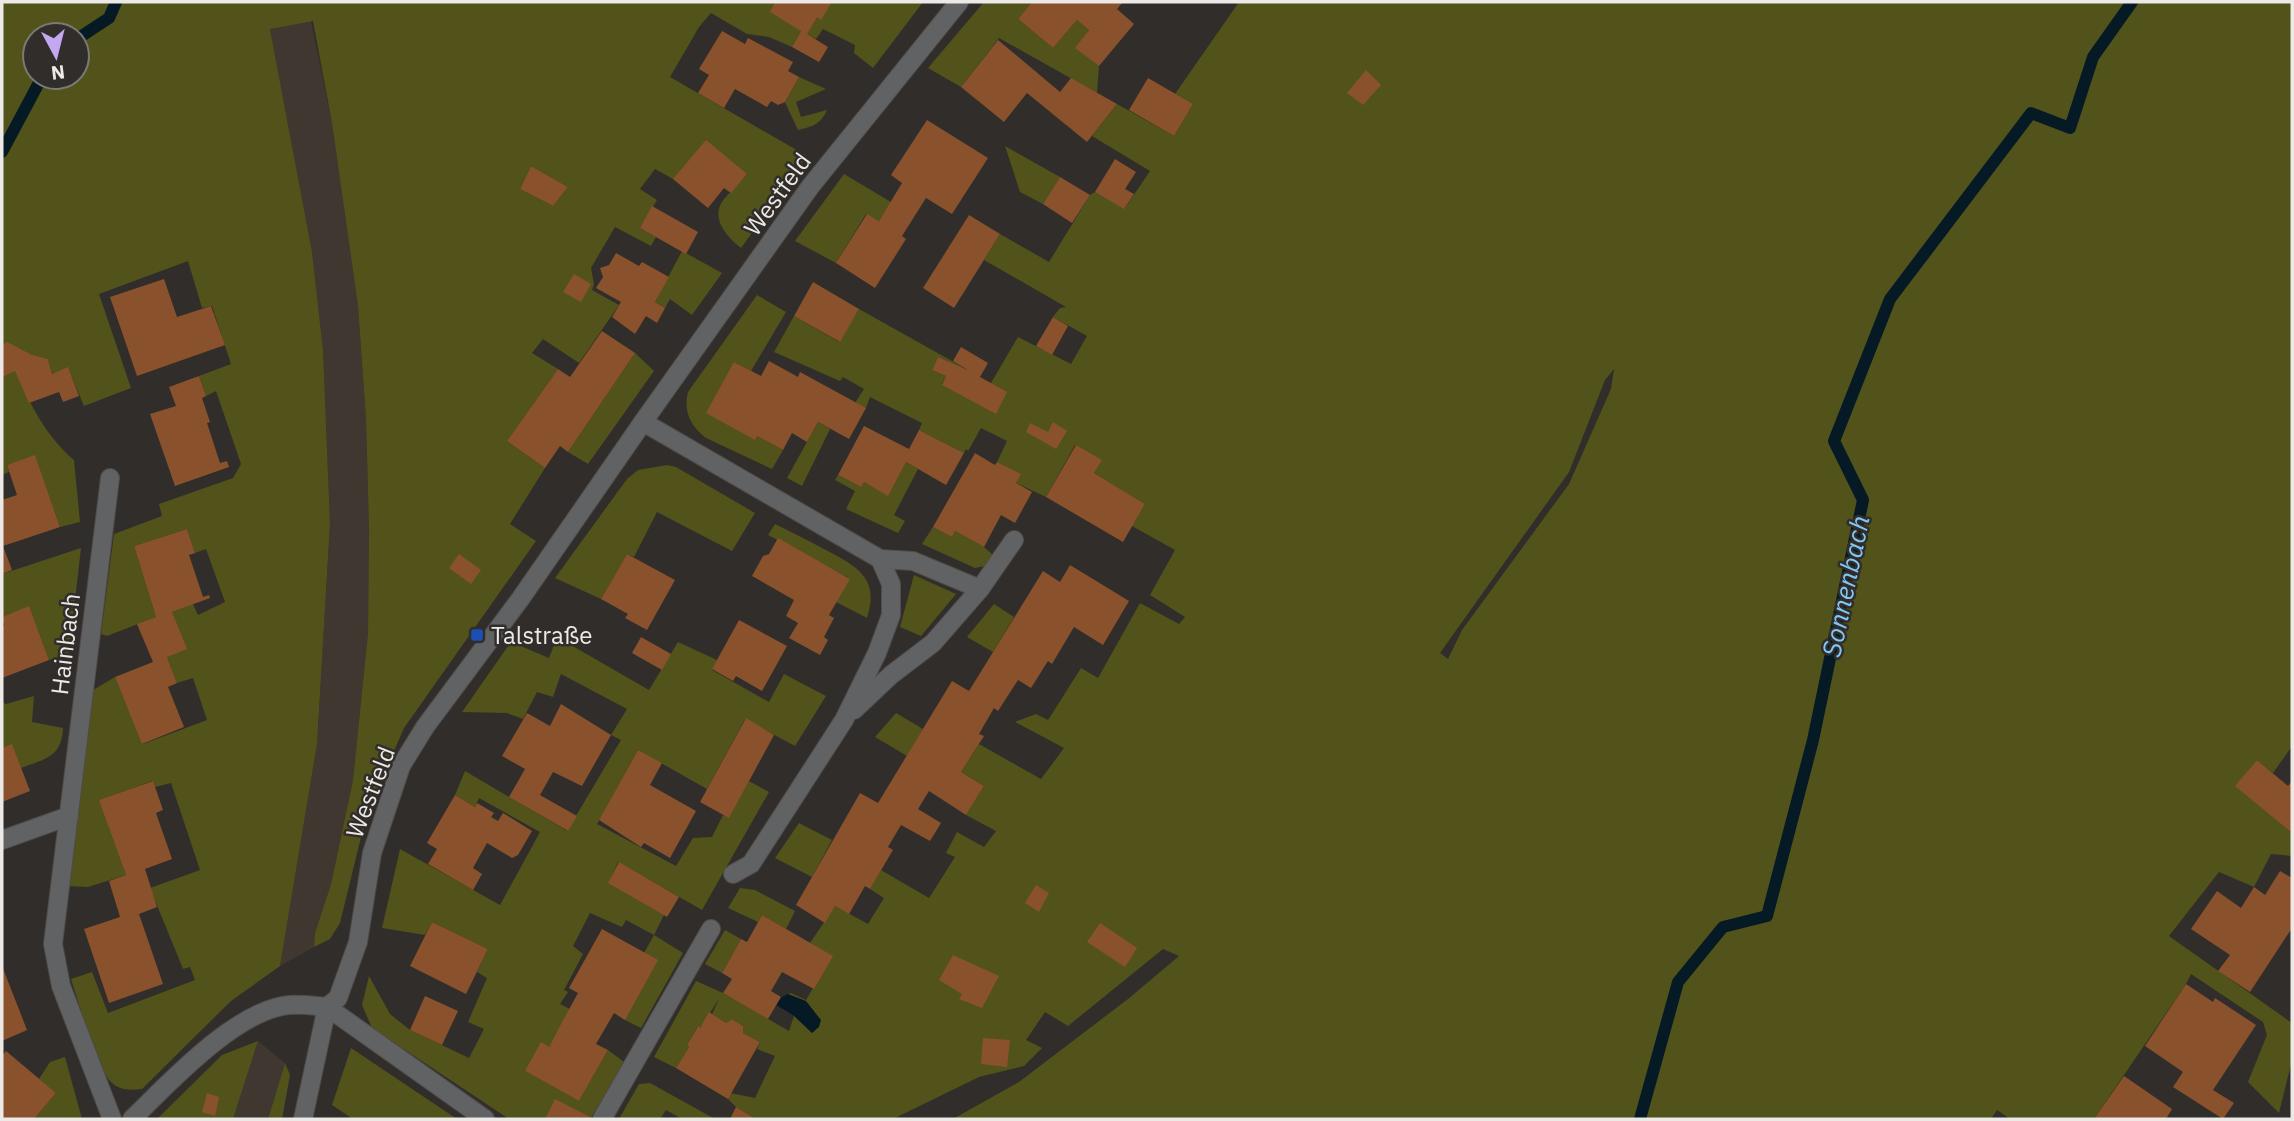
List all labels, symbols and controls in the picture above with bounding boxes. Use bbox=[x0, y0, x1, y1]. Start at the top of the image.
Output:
north arrow bbox=[21, 21, 91, 91]
text: N bbox=[50, 60, 66, 86]
street label: Westfeld bbox=[736, 146, 818, 242]
water label: Sonnenbach bbox=[1813, 512, 1877, 660]
street label: Hainbach bbox=[43, 592, 87, 696]
place label: Talstraße bbox=[491, 619, 592, 651]
marker: Talstraße bbox=[469, 627, 485, 643]
street label: Westfeld bbox=[338, 742, 402, 842]

